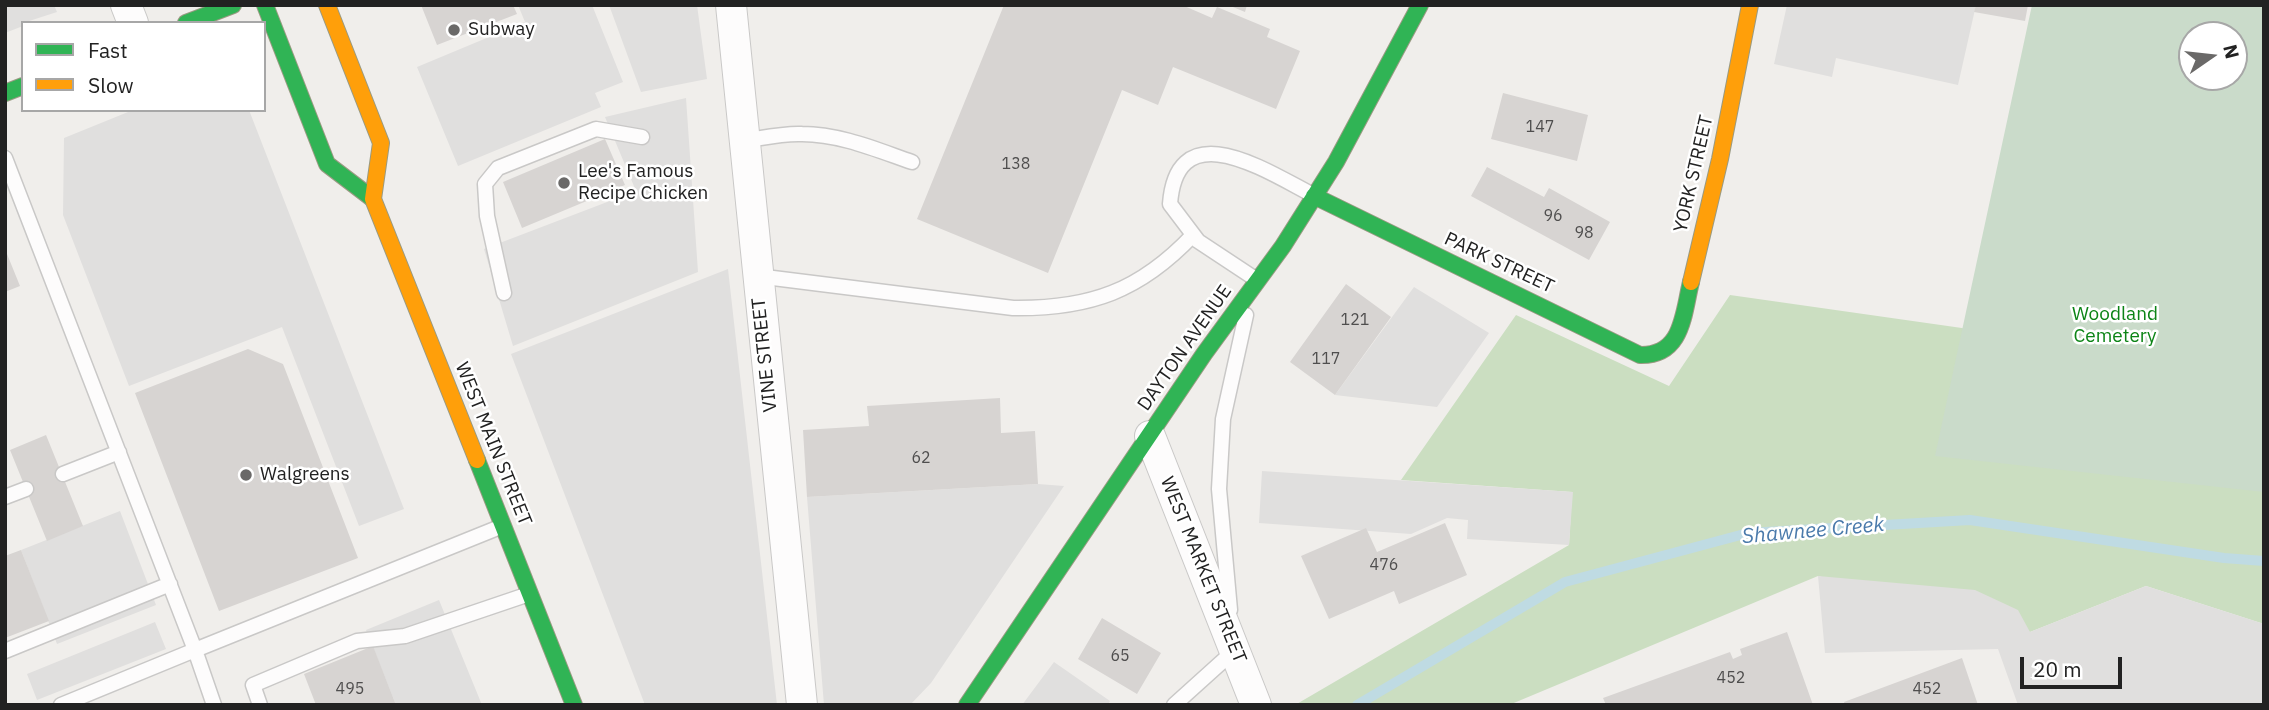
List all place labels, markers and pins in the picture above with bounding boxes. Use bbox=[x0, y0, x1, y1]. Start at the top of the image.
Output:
place label: Subway bbox=[468, 19, 535, 41]
marker: Subway bbox=[446, 22, 462, 38]
place label: Lee's Famous Recipe Chicken bbox=[578, 161, 708, 205]
marker: Lee's Famous Recipe Chicken bbox=[556, 175, 572, 191]
place label: Walgreens bbox=[260, 464, 350, 486]
marker: Walgreens bbox=[238, 467, 254, 483]

